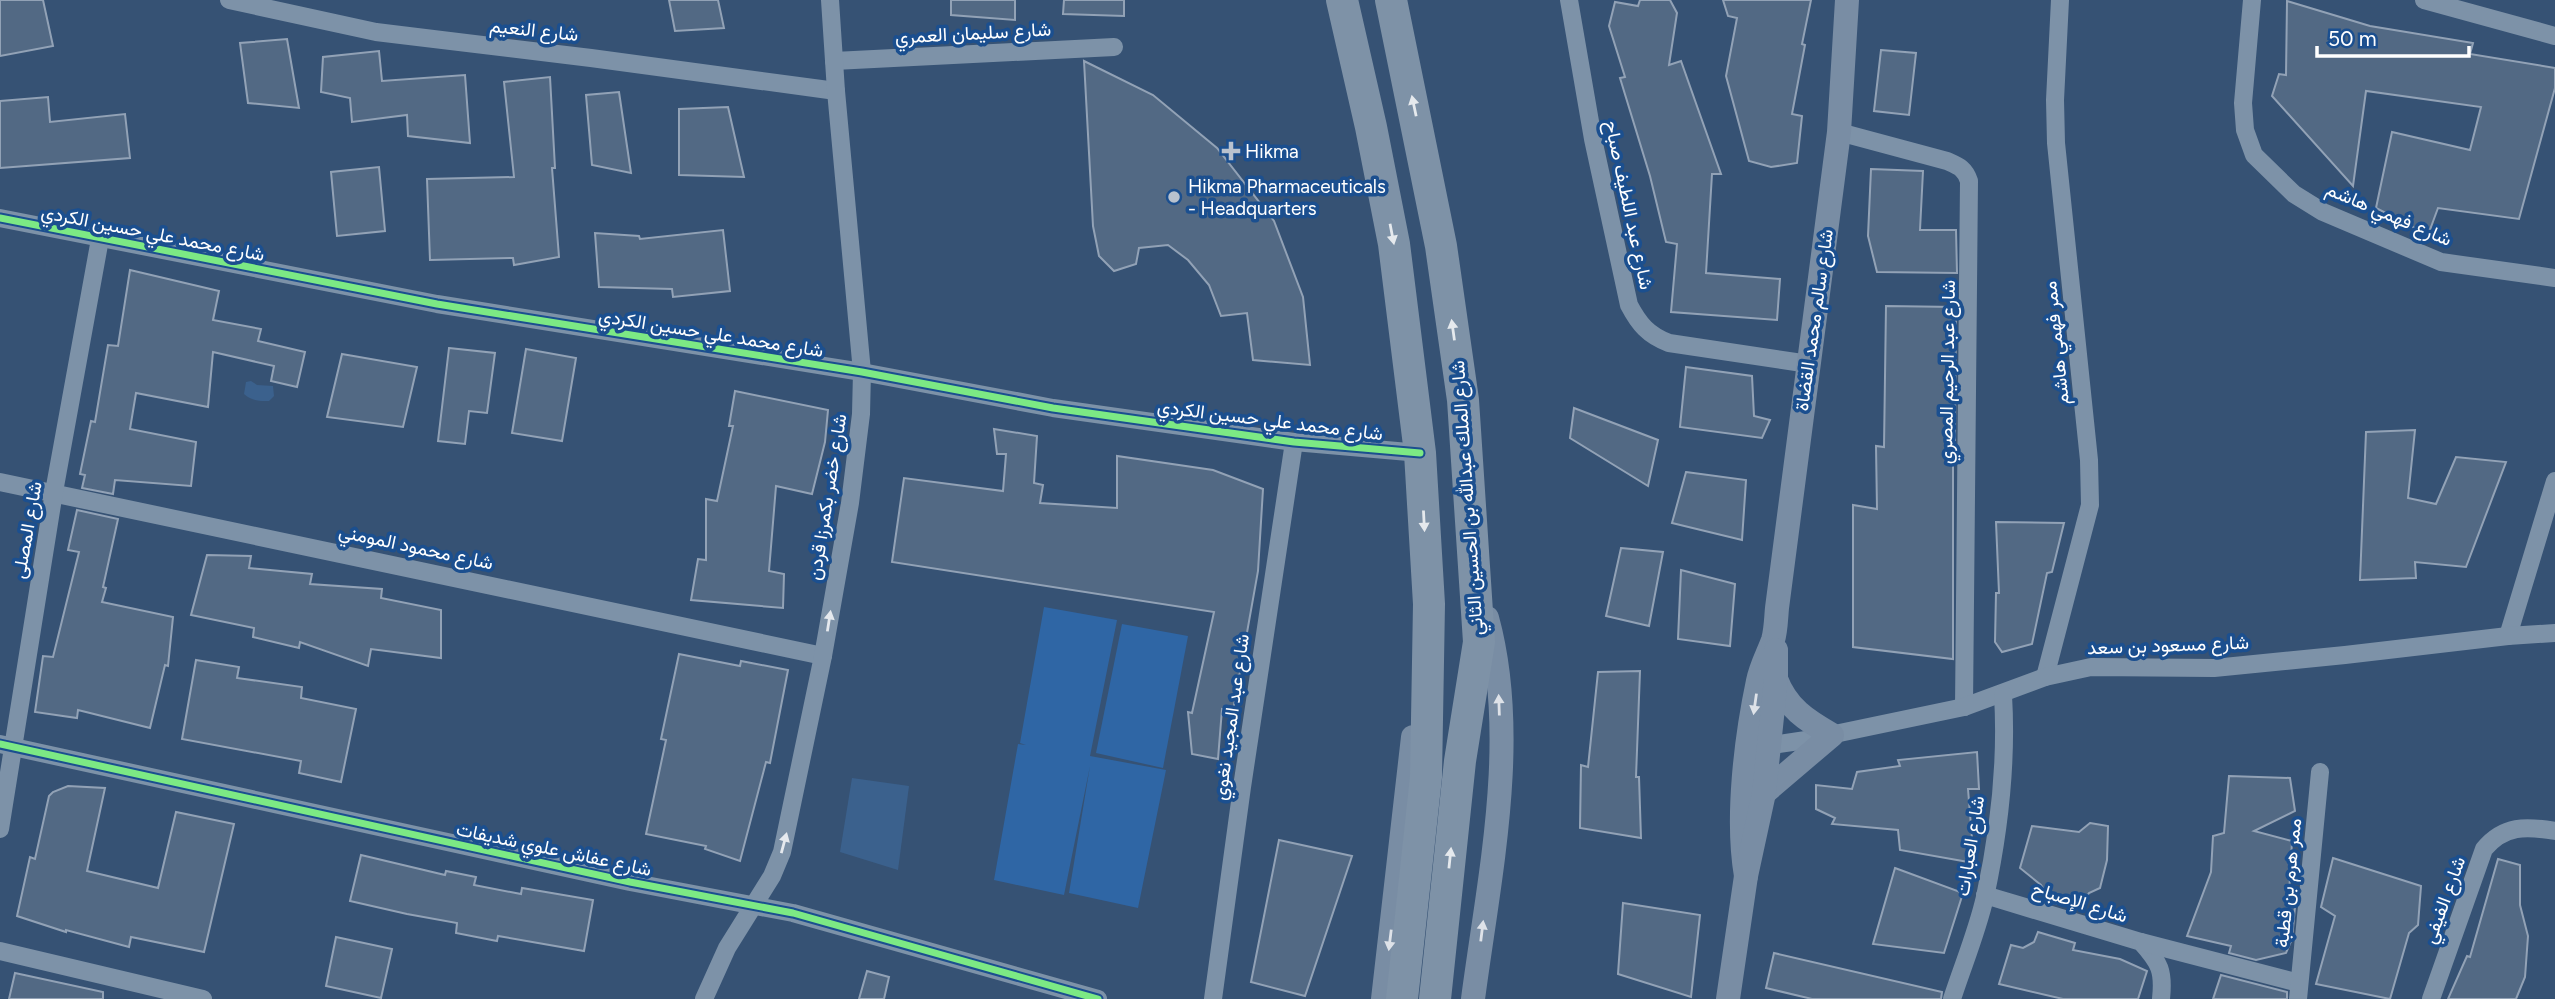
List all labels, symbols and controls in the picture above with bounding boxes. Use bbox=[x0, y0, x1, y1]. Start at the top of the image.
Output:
street label: شارع النعيم bbox=[488, 14, 579, 47]
scale bar bbox=[2317, 14, 2469, 58]
street label: شارع سليمان العمري bbox=[894, 17, 1052, 53]
text: 50 m bbox=[2328, 26, 2377, 51]
one-way arrow bbox=[1408, 95, 1419, 117]
street label: شارع عبد اللطيف صباح bbox=[1599, 118, 1658, 292]
place label: Hikma bbox=[1245, 140, 1299, 163]
marker: Hikma bbox=[1223, 143, 1239, 159]
place label: Hikma Pharmaceuticals - Headquarters bbox=[1188, 175, 1386, 220]
street label: شارع فهمي هاشم bbox=[2321, 177, 2455, 255]
marker: Hikma Pharmaceuticals - Headquarters bbox=[1166, 189, 1182, 205]
street label: شارع محمد علي حسين الكردي bbox=[38, 200, 267, 270]
one-way arrow bbox=[1386, 224, 1397, 246]
street label: شارع سالم محمد القضاة bbox=[1790, 228, 1839, 413]
street label: ممر فهمي هاشم bbox=[2038, 279, 2078, 406]
street label: شارع عبد الرحيم المصري bbox=[1934, 280, 1964, 464]
street label: شارع محمد علي حسين الكردي bbox=[596, 304, 825, 366]
one-way arrow bbox=[1447, 319, 1458, 341]
street label: شارع الملك عبدالله بن الحسين الثاني bbox=[1446, 359, 1492, 636]
street label: شارع محمد علي حسين الكردي bbox=[1155, 395, 1384, 449]
street label: شارع خضر بكمرزا قردن bbox=[802, 412, 852, 582]
street label: شارع المصلى bbox=[7, 480, 48, 581]
one-way arrow bbox=[1419, 511, 1430, 533]
street label: شارع محمود المومني bbox=[336, 519, 495, 579]
one-way arrow bbox=[824, 609, 835, 631]
street label: شارع مسعود بن سعد bbox=[2087, 631, 2249, 660]
street label: شارع عبد المجيد نغوي bbox=[1208, 632, 1258, 802]
one-way arrow bbox=[1494, 694, 1505, 716]
one-way arrow bbox=[1749, 694, 1760, 716]
street label: شارع العبارات bbox=[1951, 794, 1990, 898]
street label: شارع عفاش علوي شديفات bbox=[453, 817, 654, 885]
street label: ممر هرم بن قطبة bbox=[2270, 817, 2307, 949]
one-way arrow bbox=[779, 832, 790, 854]
one-way arrow bbox=[1445, 847, 1456, 869]
street label: شارع الفيفي bbox=[2418, 853, 2474, 948]
street label: شارع الإصباح bbox=[2029, 877, 2130, 928]
one-way arrow bbox=[1477, 920, 1488, 942]
one-way arrow bbox=[1384, 929, 1395, 951]

